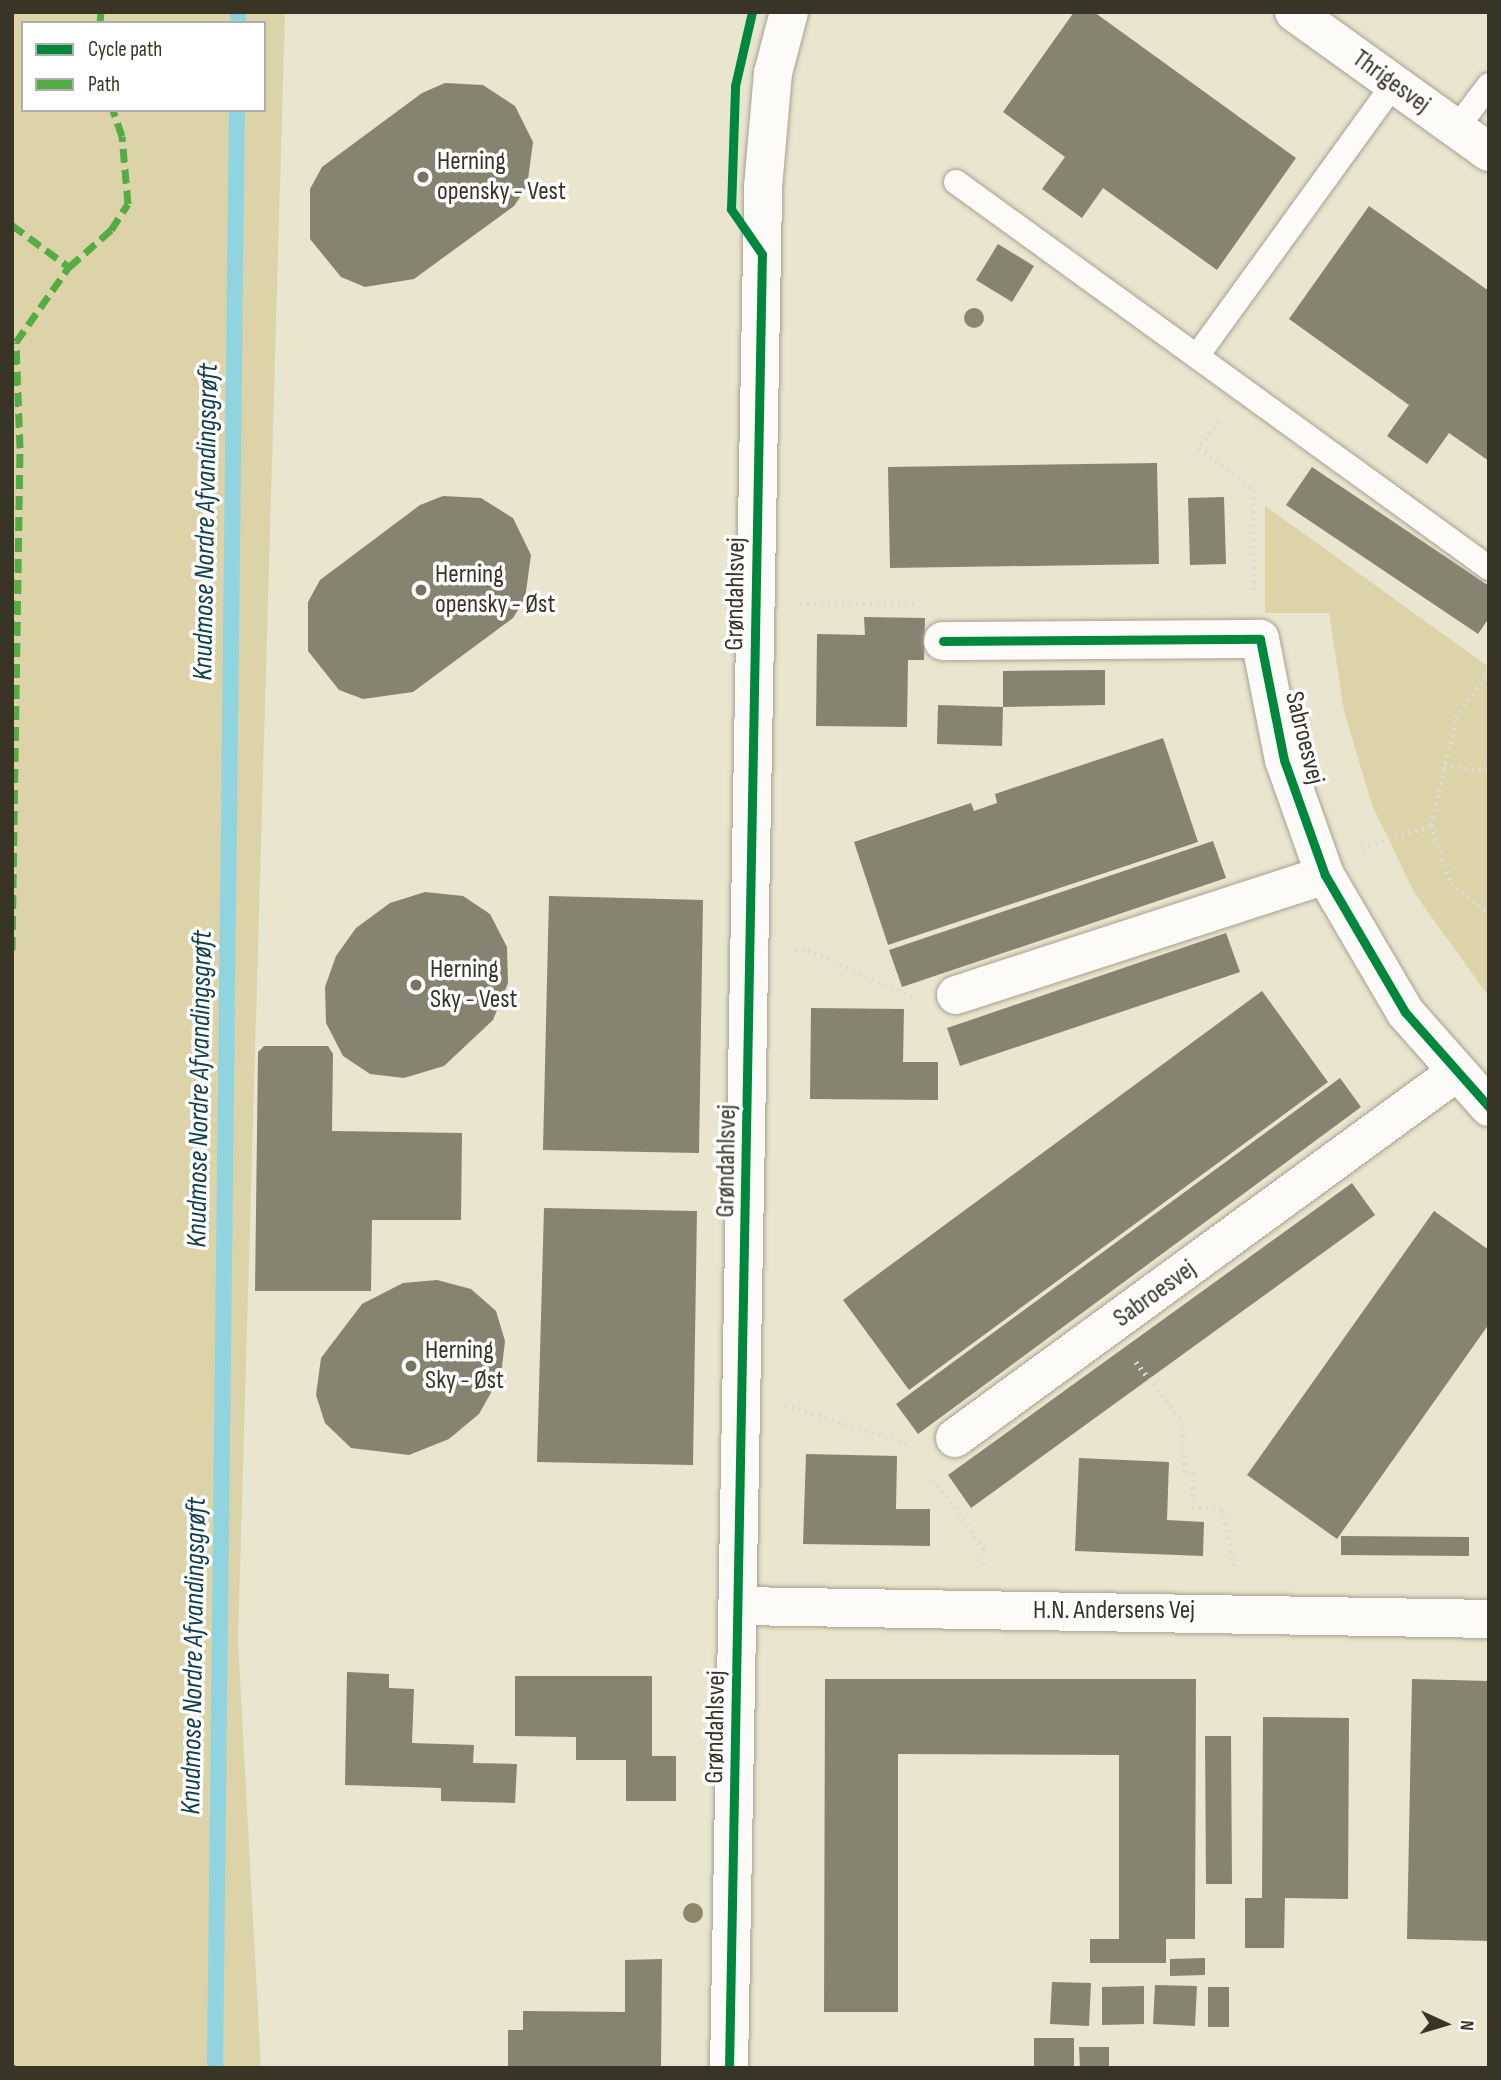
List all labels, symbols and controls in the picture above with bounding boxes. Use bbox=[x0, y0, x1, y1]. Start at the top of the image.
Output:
legend bbox=[21, 21, 266, 112]
text: Cycle path bbox=[88, 37, 162, 62]
street label: Thrigesvej bbox=[1346, 43, 1436, 121]
text: Path bbox=[88, 72, 120, 97]
place label: Herning opensky - Vest bbox=[437, 146, 566, 208]
marker: Herning opensky - Vest bbox=[415, 169, 431, 185]
water label: Knudmose Nordre Afvandingsgrøft bbox=[186, 363, 226, 681]
street label: Grøndahlsvej bbox=[719, 537, 753, 651]
place label: Herning opensky - Øst bbox=[435, 559, 555, 620]
marker: Herning opensky - Øst bbox=[413, 582, 429, 598]
street label: Sabroesvej bbox=[1277, 688, 1331, 788]
water label: Knudmose Nordre Afvandingsgrøft bbox=[180, 930, 220, 1248]
place label: Herning Sky - Vest bbox=[430, 954, 518, 1016]
marker: Herning Sky - Vest bbox=[408, 977, 424, 993]
street label: Grøndahlsvej bbox=[710, 1104, 744, 1218]
street label: Sabroesvej bbox=[1108, 1254, 1202, 1334]
place label: Herning Sky - Øst bbox=[425, 1335, 504, 1396]
marker: Herning Sky - Øst bbox=[403, 1358, 419, 1374]
water label: Knudmose Nordre Afvandingsgrøft bbox=[174, 1497, 214, 1815]
street label: H.N. Andersens Vej bbox=[1033, 1595, 1195, 1627]
street label: Grøndahlsvej bbox=[699, 1670, 733, 1784]
north arrow bbox=[1410, 1989, 1480, 2059]
text: N bbox=[1455, 2020, 1478, 2031]

